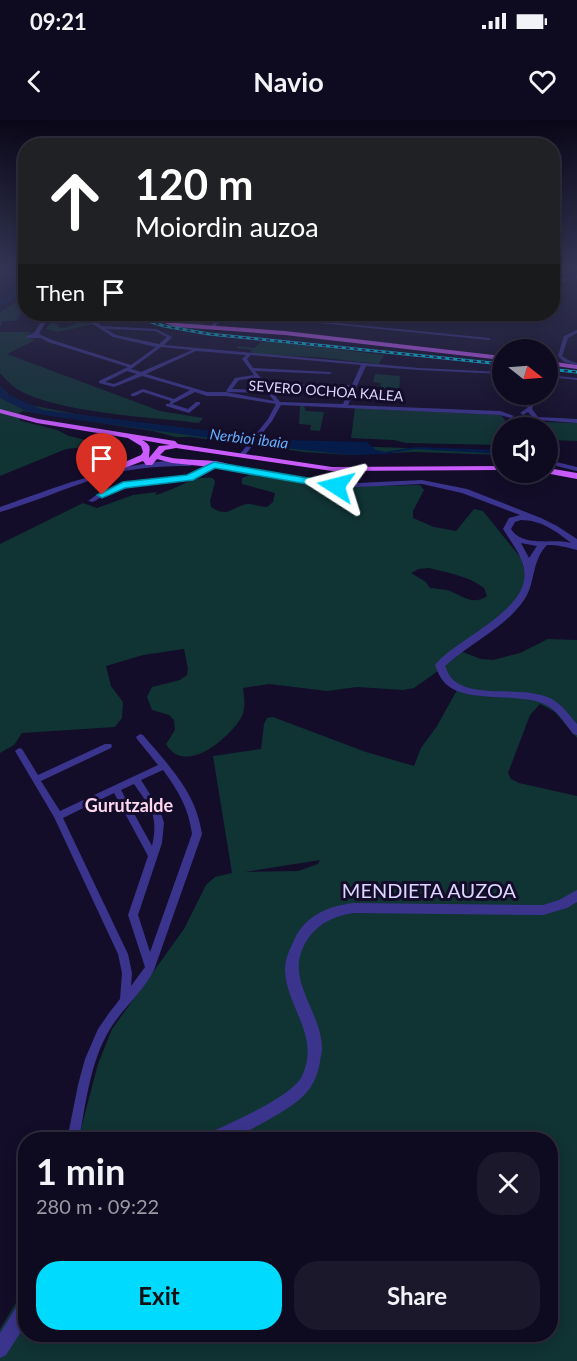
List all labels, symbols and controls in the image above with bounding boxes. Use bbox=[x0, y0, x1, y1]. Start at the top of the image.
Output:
text: 09:21 bbox=[30, 8, 87, 35]
icon: back bbox=[18, 65, 51, 98]
text: Navio bbox=[253, 65, 324, 98]
icon: heart bbox=[526, 65, 559, 98]
text: 120 m bbox=[135, 159, 253, 209]
icon: ahead bbox=[36, 162, 114, 240]
text: Moiordin auzoa bbox=[135, 210, 319, 243]
icon: arrive bbox=[97, 276, 130, 309]
text: Then bbox=[36, 279, 85, 306]
north arrow bbox=[492, 339, 558, 405]
map controls bbox=[492, 339, 558, 483]
street label: SEVERO OCHOA KALEA bbox=[248, 377, 404, 404]
button: sound bbox=[492, 417, 558, 483]
water label: Nerbioi ibaia bbox=[209, 424, 290, 452]
pin bbox=[76, 433, 127, 495]
icon: arrive bbox=[85, 442, 118, 475]
position arrow bbox=[304, 454, 368, 518]
district label: Gurutzalde bbox=[85, 794, 174, 816]
street label: MENDIETA AUZOA bbox=[342, 878, 517, 902]
text: 1 min bbox=[36, 1149, 125, 1193]
button: close bbox=[477, 1152, 540, 1215]
text: 280 m · 09:22 bbox=[36, 1194, 159, 1218]
button: Exit bbox=[36, 1261, 282, 1330]
button: Share bbox=[294, 1261, 540, 1330]

